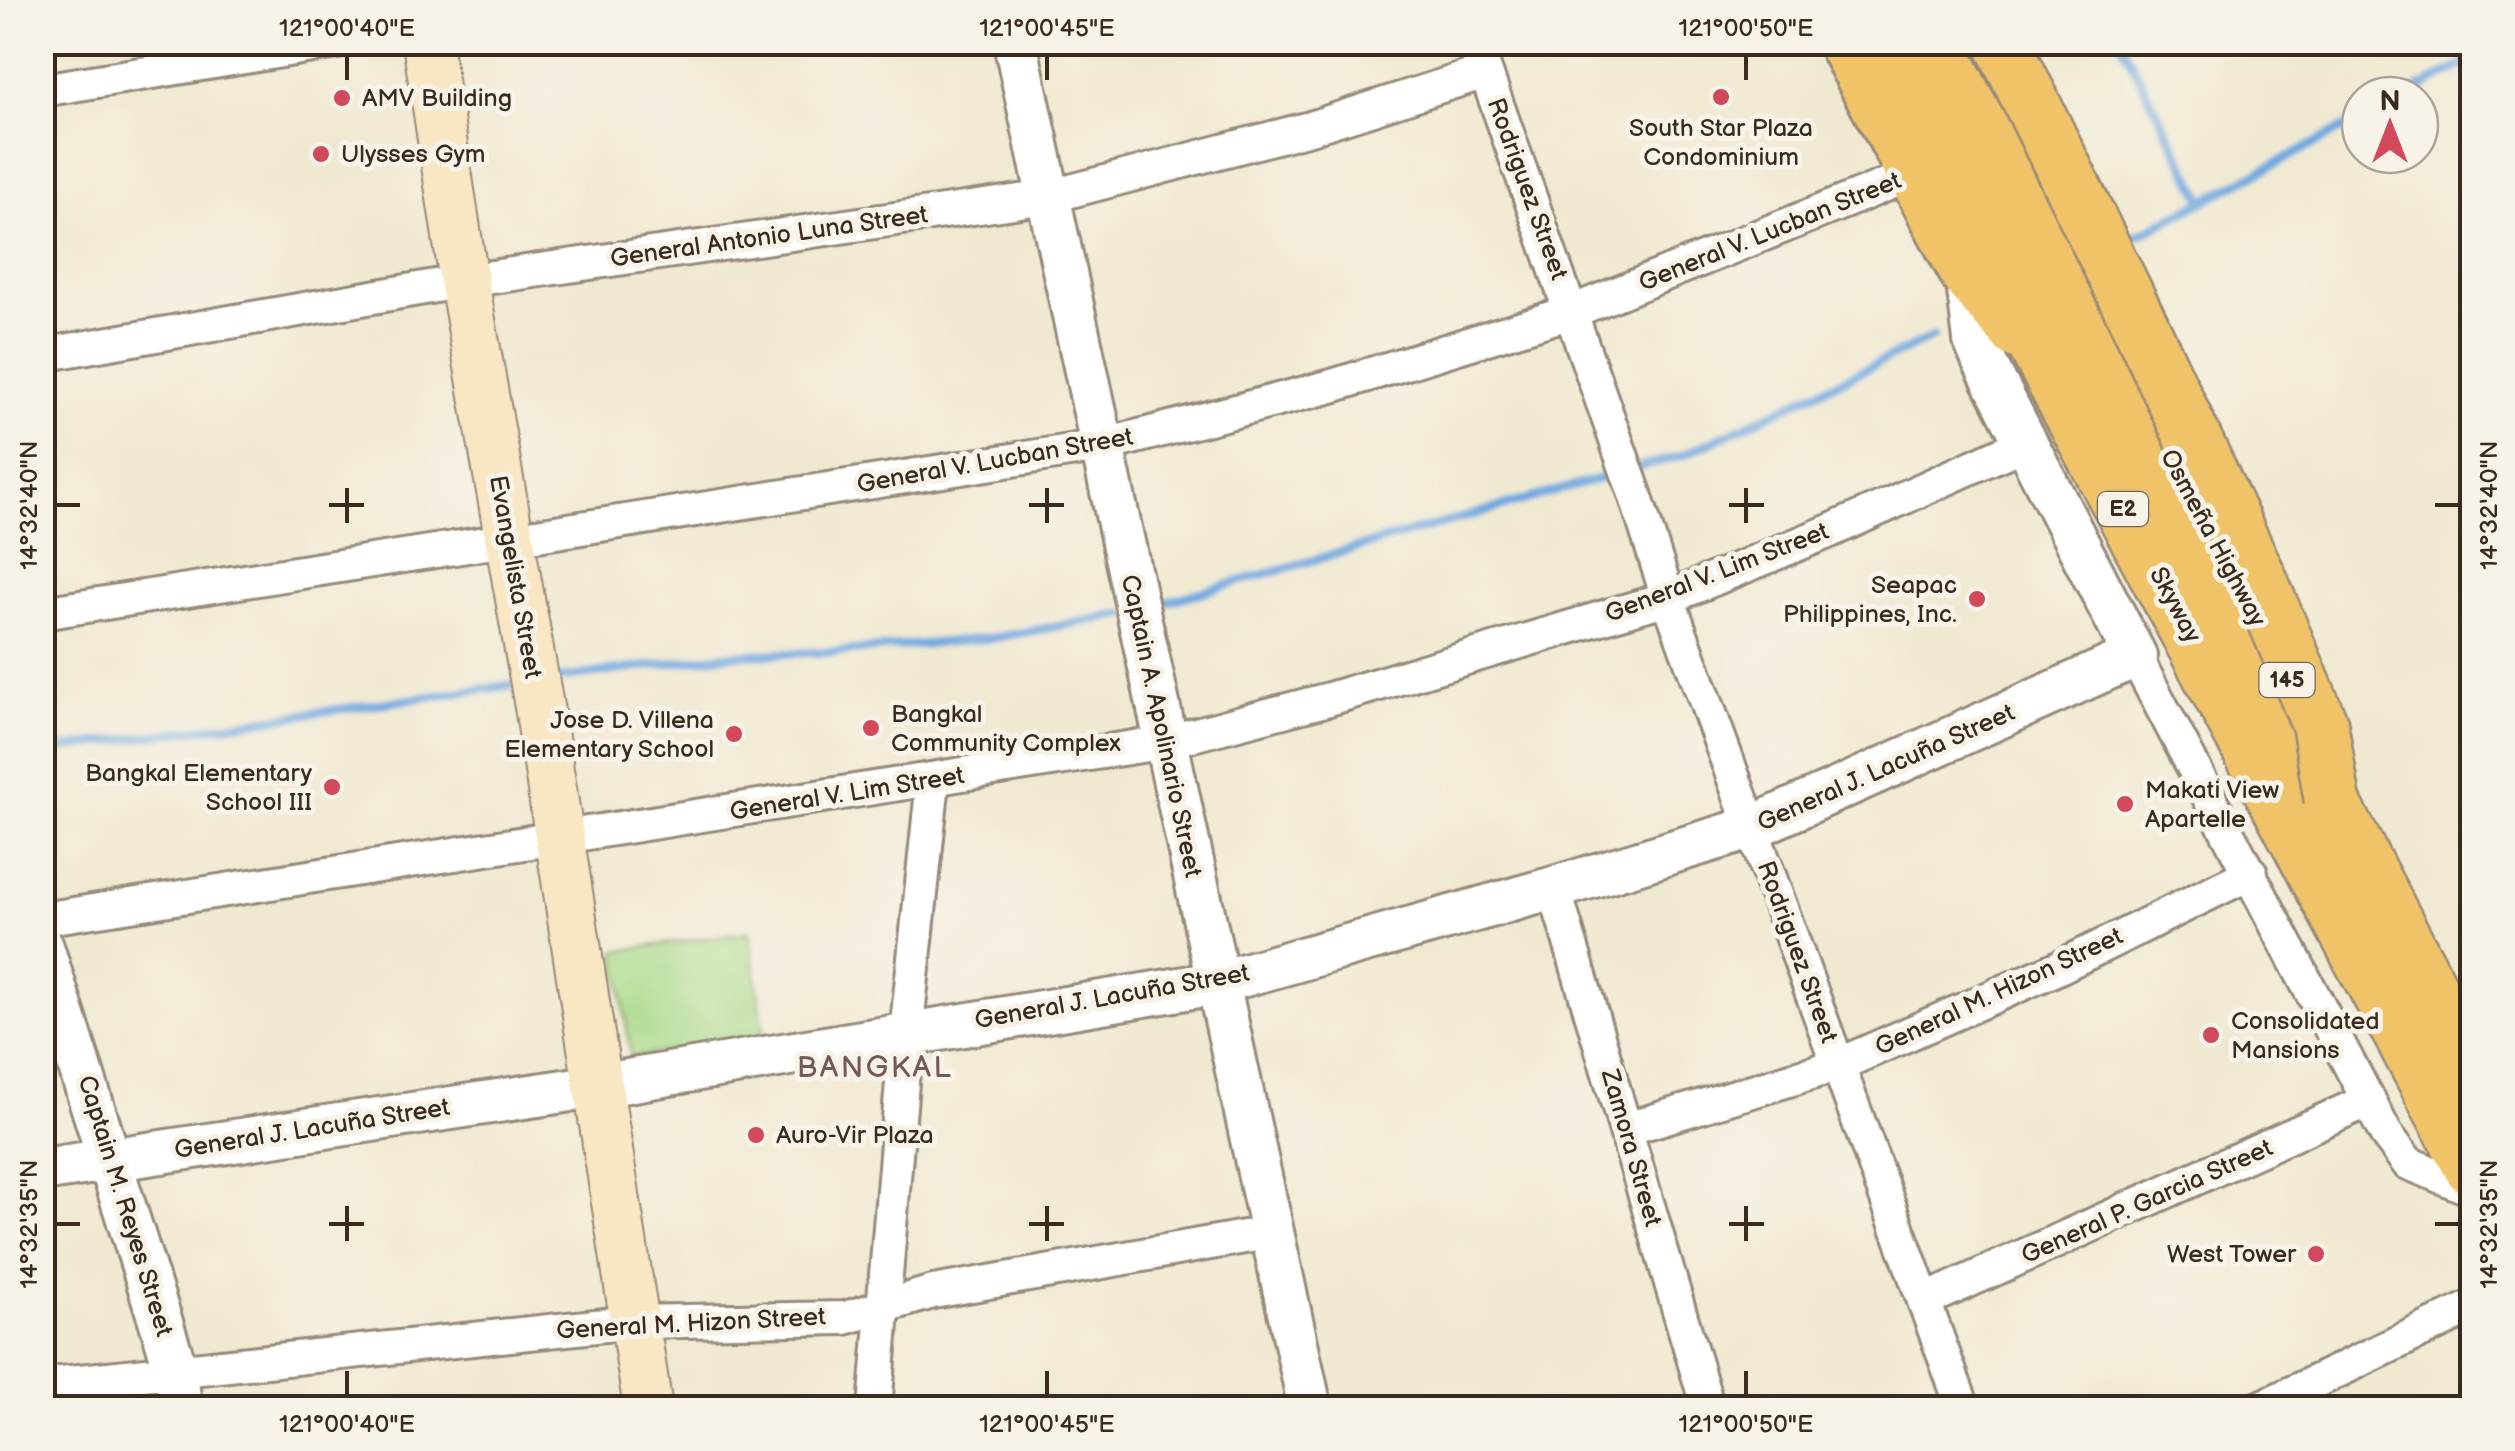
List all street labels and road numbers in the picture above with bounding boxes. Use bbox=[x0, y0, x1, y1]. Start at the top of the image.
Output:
street label: Rodriguez Street bbox=[1480, 94, 1574, 284]
street label: General V. Lucban Street bbox=[1634, 165, 1906, 299]
street label: General Antonio Luna Street bbox=[608, 199, 930, 275]
street label: General V. Lucban Street bbox=[854, 421, 1136, 501]
street label: Osmeña Highway bbox=[2153, 444, 2273, 632]
street label: Evangelista Street bbox=[482, 473, 548, 681]
road number: E2 bbox=[2098, 492, 2148, 526]
street label: General V. Lim Street bbox=[1601, 516, 1833, 630]
street label: Skyway bbox=[2142, 562, 2208, 649]
street label: Captain A. Apolinario Street bbox=[1114, 572, 1208, 880]
road number: 145 bbox=[2260, 663, 2314, 697]
street label: General J. Lacuña Street bbox=[1753, 697, 2020, 839]
street label: General V. Lim Street bbox=[728, 760, 967, 828]
street label: Rodriguez Street bbox=[1750, 857, 1844, 1047]
street label: General M. Hizon Street bbox=[1870, 921, 2128, 1063]
street label: General J. Lacuña Street bbox=[972, 958, 1252, 1036]
street label: Zamora Street bbox=[1594, 1065, 1668, 1230]
street label: Captain M. Reyes Street bbox=[71, 1072, 180, 1341]
street label: General J. Lacuña Street bbox=[172, 1092, 452, 1166]
street label: General P. Garcia Street bbox=[2017, 1132, 2278, 1271]
street label: General M. Hizon Street bbox=[556, 1301, 827, 1347]

